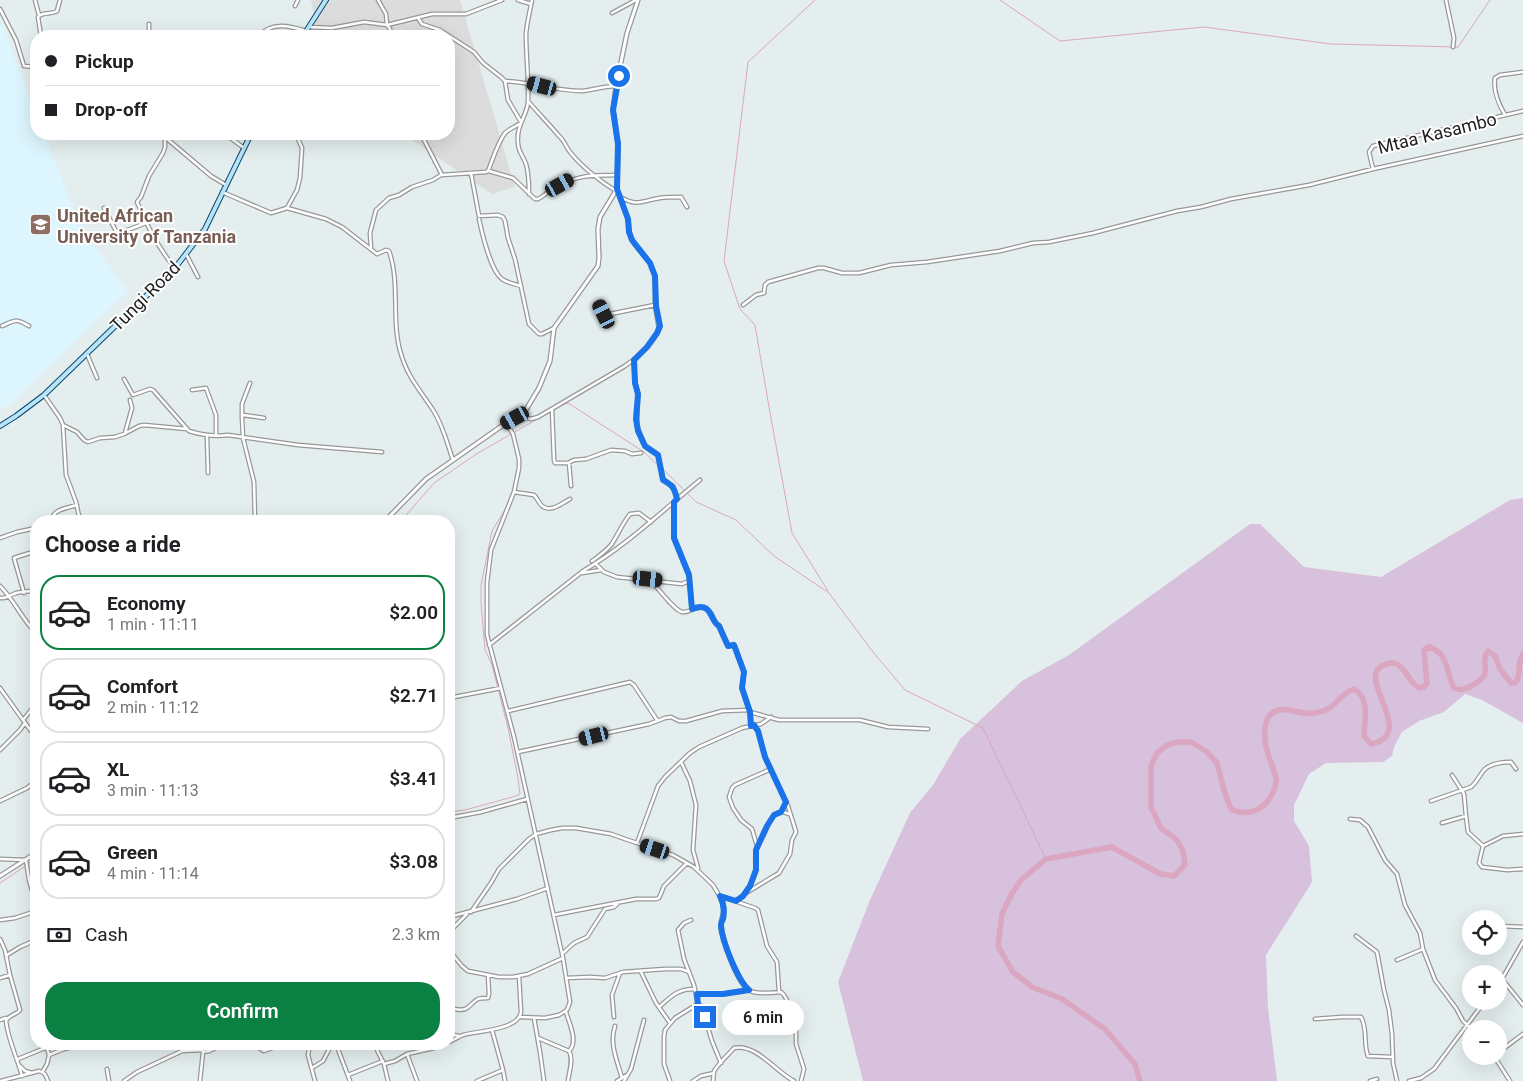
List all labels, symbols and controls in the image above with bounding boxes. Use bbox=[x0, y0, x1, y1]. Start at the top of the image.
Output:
text: Pickup bbox=[75, 50, 134, 73]
route start bbox=[608, 65, 630, 87]
car bbox=[525, 75, 558, 97]
text: Drop-off bbox=[75, 98, 147, 121]
street label: Mtaa Kasambo bbox=[1375, 108, 1499, 158]
car bbox=[543, 171, 576, 199]
place label: United African University of Tanzania bbox=[57, 205, 236, 247]
school or university icon: United African University of Tanzania bbox=[29, 213, 53, 237]
street label: Tungi Road bbox=[106, 257, 184, 335]
car bbox=[590, 297, 617, 331]
car bbox=[498, 404, 531, 432]
text: Choose a ride bbox=[45, 532, 181, 557]
car bbox=[632, 570, 663, 588]
icon: car bbox=[47, 590, 92, 635]
text: Economy bbox=[107, 592, 186, 615]
text: $2.00 bbox=[389, 601, 438, 624]
text: 1 min · 11:11 bbox=[107, 615, 199, 634]
icon: car bbox=[47, 673, 92, 718]
text: Comfort bbox=[107, 675, 178, 698]
text: $2.71 bbox=[389, 684, 438, 707]
text: 2 min · 11:12 bbox=[107, 698, 199, 717]
car bbox=[577, 725, 610, 747]
icon: car bbox=[47, 756, 92, 801]
text: XL bbox=[107, 758, 129, 781]
text: $3.41 bbox=[389, 767, 438, 790]
text: 3 min · 11:13 bbox=[107, 781, 199, 800]
car bbox=[638, 837, 671, 861]
icon: car bbox=[47, 839, 92, 884]
text: Green bbox=[107, 841, 158, 864]
text: $3.08 bbox=[389, 850, 438, 873]
text: 4 min · 11:14 bbox=[107, 864, 199, 883]
map controls bbox=[1462, 910, 1507, 1065]
button: locate bbox=[1462, 910, 1507, 955]
icon: cash bbox=[45, 921, 73, 949]
text: Cash bbox=[85, 923, 128, 946]
text: 2.3 km bbox=[392, 925, 440, 944]
button: + bbox=[1462, 965, 1507, 1010]
button: Confirm bbox=[45, 982, 440, 1040]
callout: 6 min bbox=[722, 1000, 805, 1034]
route end bbox=[694, 1006, 716, 1028]
text: 6 min bbox=[743, 1008, 783, 1027]
button: − bbox=[1462, 1020, 1507, 1065]

